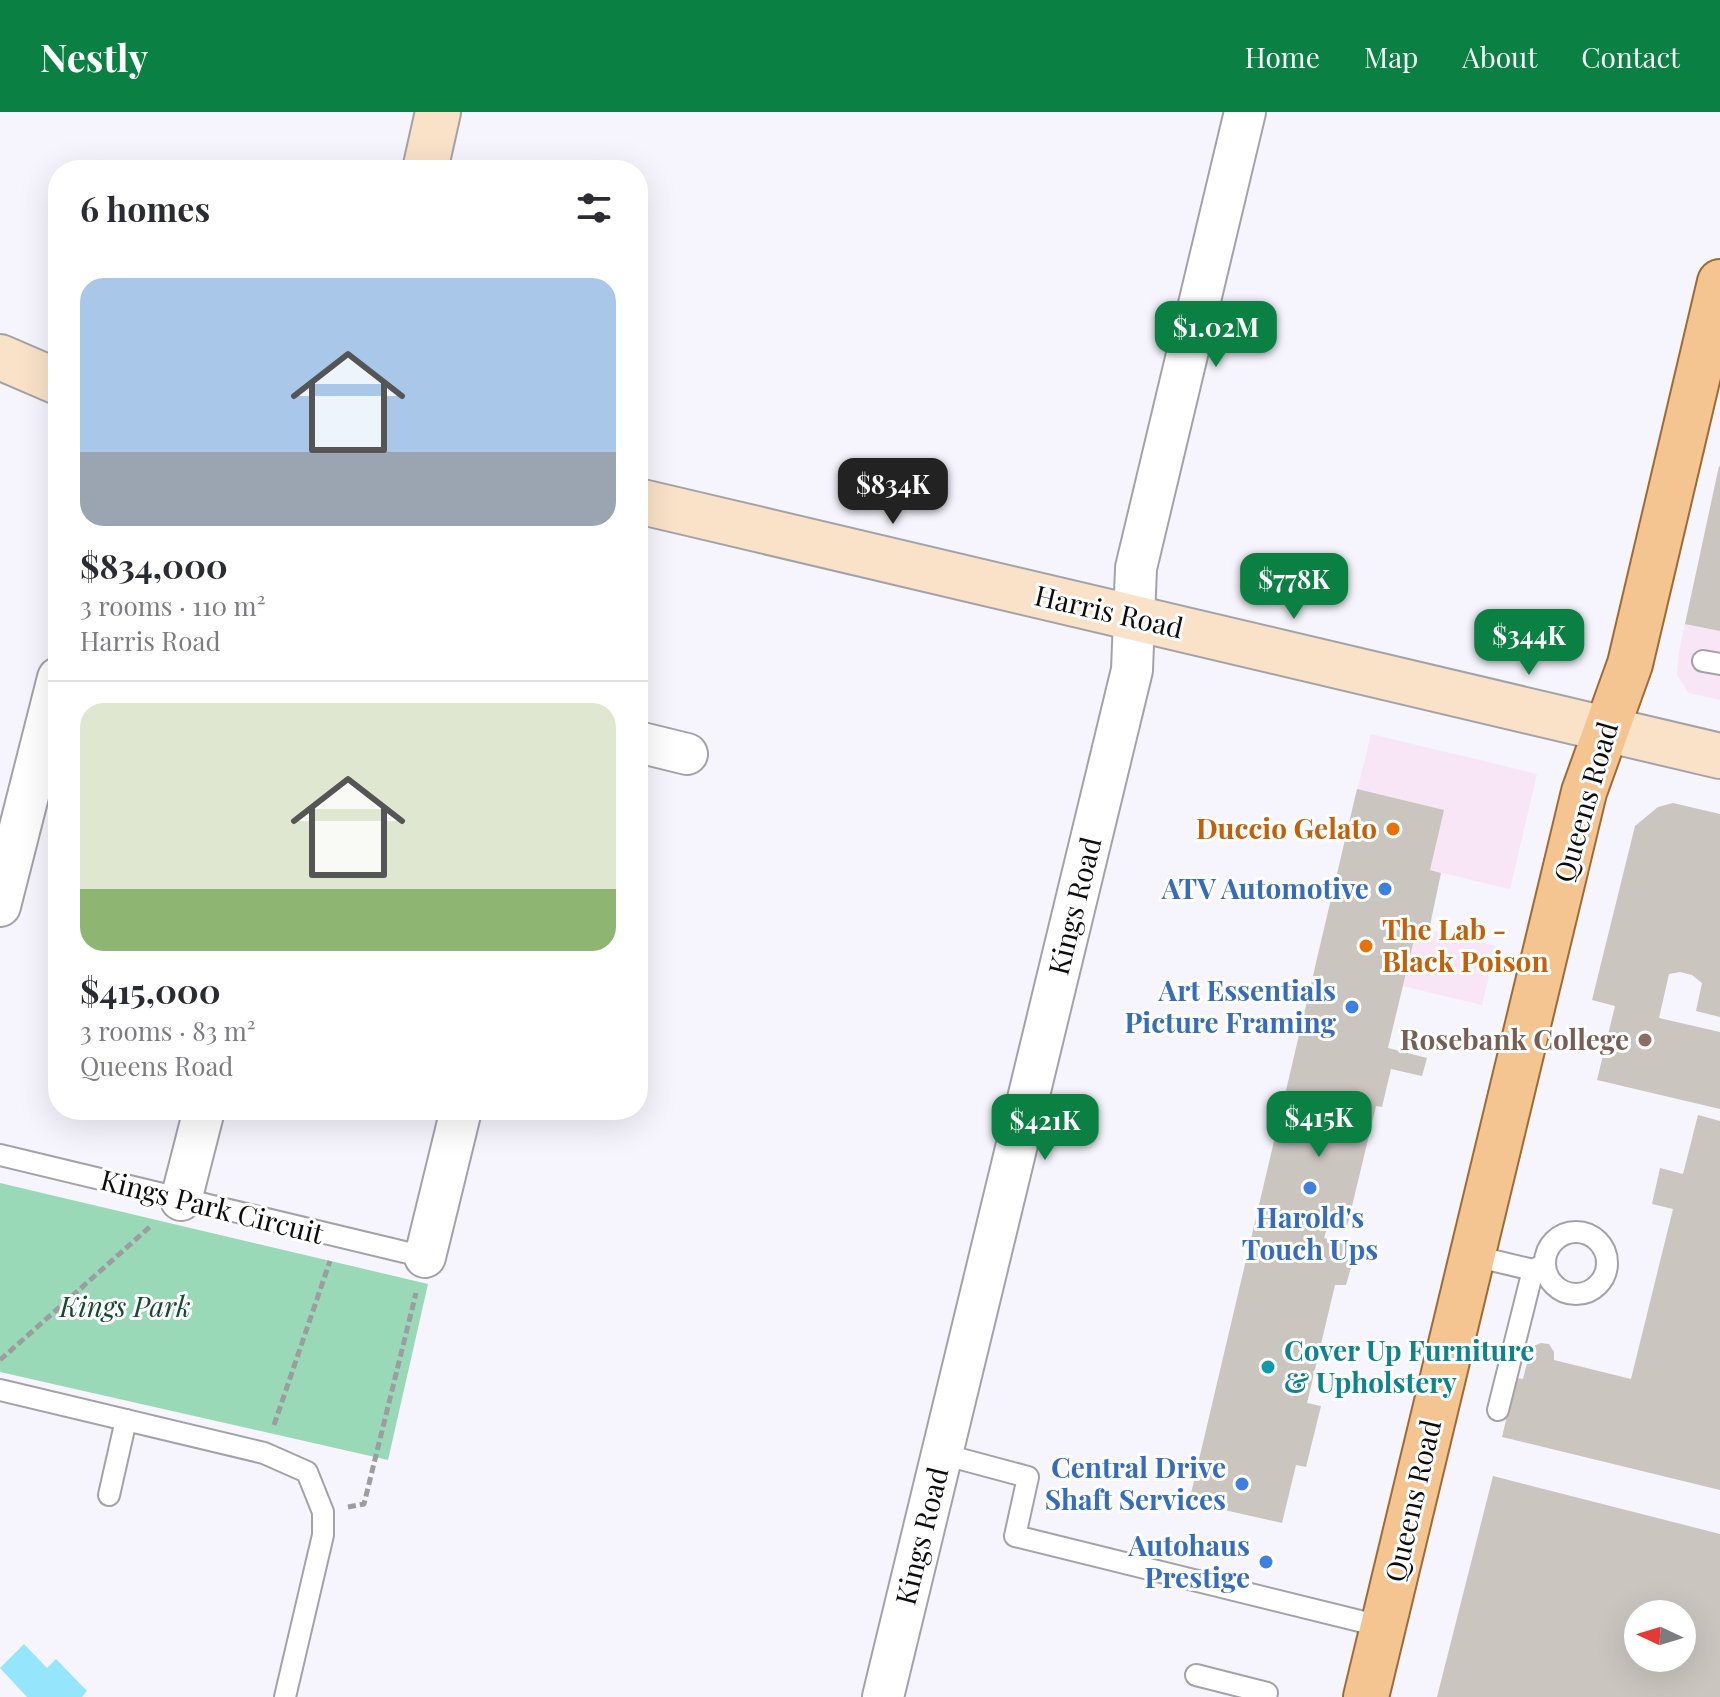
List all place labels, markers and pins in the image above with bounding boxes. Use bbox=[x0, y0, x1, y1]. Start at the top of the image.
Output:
pin: $1.02M bbox=[1151, 301, 1281, 369]
pin: $834K bbox=[837, 458, 949, 526]
pin: $778K bbox=[1238, 553, 1350, 621]
pin: $344K bbox=[1473, 609, 1585, 677]
place label: Duccio Gelato bbox=[1196, 809, 1377, 846]
marker: Duccio Gelato bbox=[1384, 820, 1402, 838]
place label: ATV Automotive bbox=[1161, 869, 1369, 906]
marker: ATV Automotive bbox=[1376, 880, 1394, 898]
place label: The Lab - Black Poison bbox=[1382, 910, 1549, 979]
marker: The Lab - Black Poison bbox=[1357, 937, 1375, 955]
place label: Art Essentials Picture Framing bbox=[1124, 971, 1337, 1040]
marker: Art Essentials Picture Framing bbox=[1343, 998, 1361, 1016]
place label: Rosebank College bbox=[1400, 1020, 1629, 1057]
marker: Rosebank College bbox=[1636, 1031, 1654, 1049]
pin: $415K bbox=[1263, 1091, 1375, 1159]
pin: $421K bbox=[989, 1094, 1101, 1162]
marker: Harold's Touch Ups bbox=[1301, 1179, 1319, 1197]
place label: Harold's Touch Ups bbox=[1242, 1198, 1378, 1267]
place label: Cover Up Furniture & Upholstery bbox=[1284, 1331, 1534, 1400]
marker: Cover Up Furniture & Upholstery bbox=[1259, 1358, 1277, 1376]
place label: Central Drive Shaft Services bbox=[1045, 1448, 1226, 1517]
marker: Central Drive Shaft Services bbox=[1233, 1475, 1251, 1493]
place label: Autohaus Prestige bbox=[1127, 1526, 1250, 1595]
marker: Autohaus Prestige bbox=[1257, 1553, 1275, 1571]

